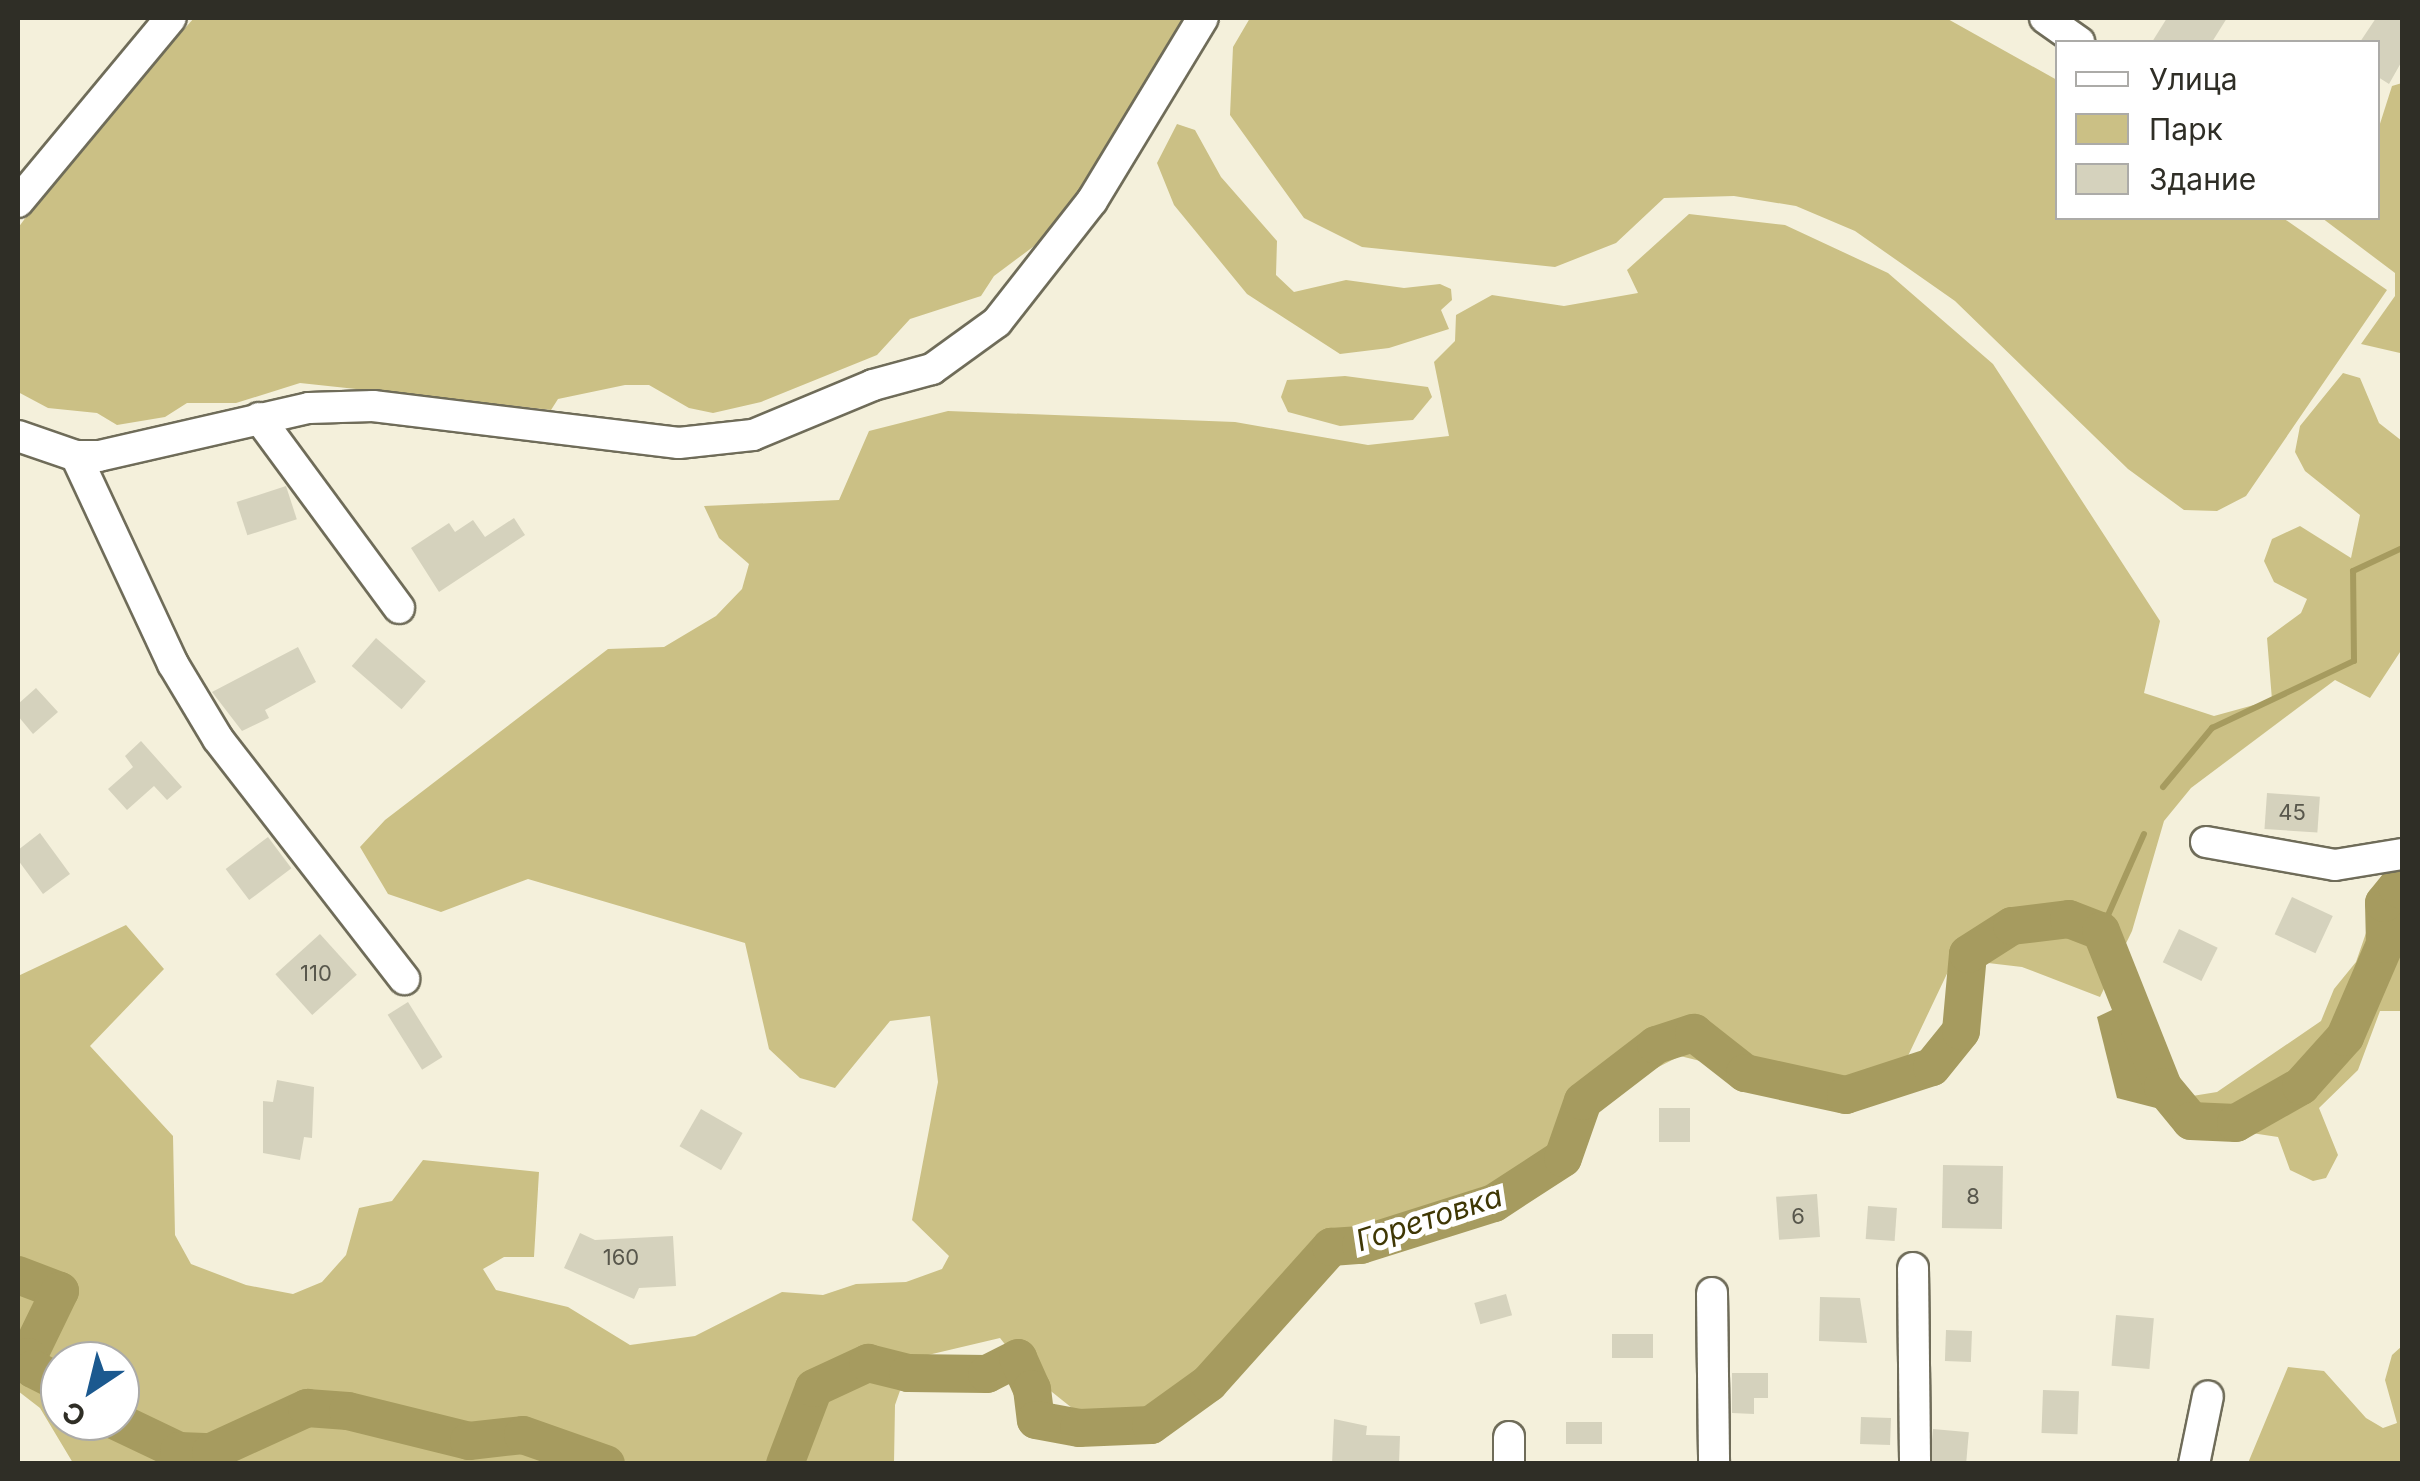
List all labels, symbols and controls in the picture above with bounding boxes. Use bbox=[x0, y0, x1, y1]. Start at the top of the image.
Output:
legend bbox=[2055, 40, 2380, 220]
text: Улица bbox=[2149, 61, 2238, 97]
text: Парк bbox=[2149, 111, 2223, 147]
text: Здание bbox=[2149, 161, 2256, 197]
house number: 45 bbox=[2278, 800, 2306, 826]
house number: 110 bbox=[300, 961, 332, 987]
water label: Горетовка bbox=[1351, 1177, 1507, 1259]
house number: 8 bbox=[1966, 1184, 1980, 1210]
house number: 6 bbox=[1791, 1204, 1805, 1230]
house number: 160 bbox=[603, 1245, 639, 1271]
north arrow bbox=[40, 1341, 140, 1441]
text: С bbox=[56, 1394, 92, 1434]

